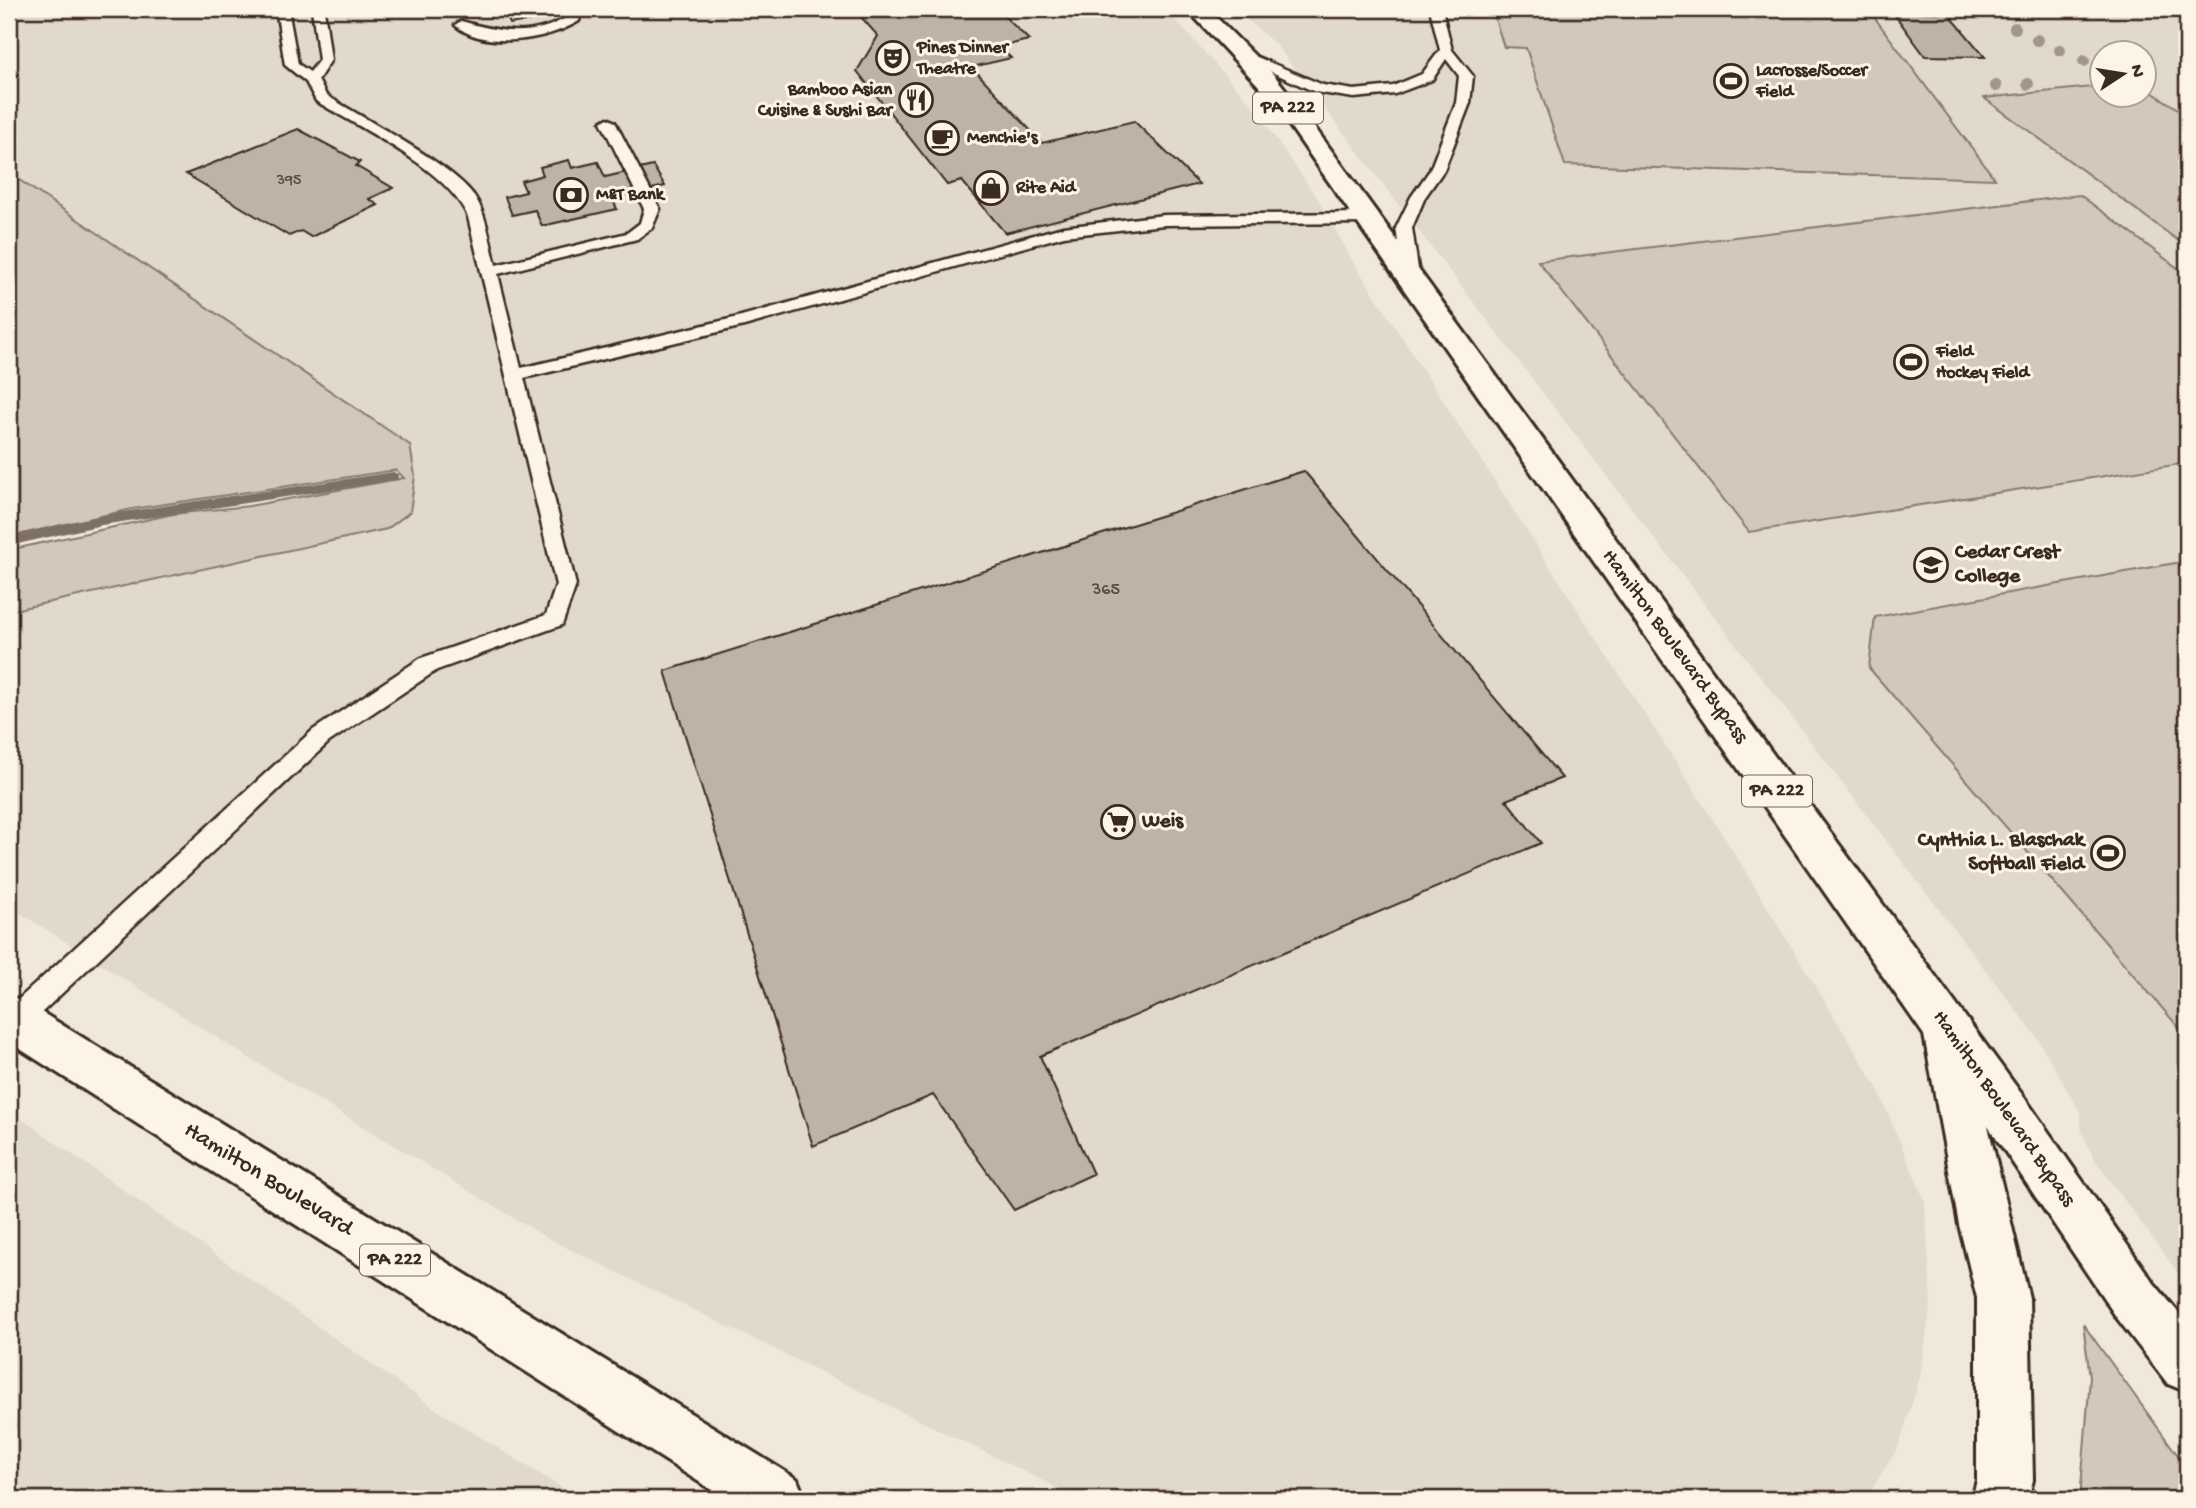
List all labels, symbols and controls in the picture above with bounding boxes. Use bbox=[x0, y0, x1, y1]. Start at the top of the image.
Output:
place label: Pines Dinner Theatre bbox=[915, 38, 1011, 80]
north arrow bbox=[2088, 38, 2158, 108]
theatre icon: Pines Dinner Theatre bbox=[874, 39, 912, 77]
place label: Lacrosse/Soccer Field bbox=[1755, 61, 1870, 103]
sports icon: Lacrosse/Soccer Field bbox=[1712, 62, 1750, 100]
text: N bbox=[2124, 63, 2149, 80]
place label: Bamboo Asian Cuisine & Sushi Bar bbox=[757, 80, 895, 122]
restaurant icon: Bamboo Asian Cuisine & Sushi Bar bbox=[897, 81, 935, 119]
road number: PA 222 bbox=[1253, 92, 1323, 124]
cafe icon: Menchie's bbox=[923, 119, 961, 157]
place label: Menchie's bbox=[967, 128, 1039, 149]
shop icon: Rite Aid bbox=[972, 169, 1010, 207]
house number: 395 bbox=[276, 172, 301, 191]
bank icon: M&T Bank bbox=[552, 176, 590, 214]
place label: Rite Aid bbox=[1015, 178, 1078, 199]
place label: M&T Bank bbox=[596, 185, 666, 206]
place label: Field Hockey Field bbox=[1935, 342, 2032, 384]
sports icon: Field Hockey Field bbox=[1892, 343, 1930, 381]
place label: Cedar Crest College bbox=[1954, 541, 2062, 590]
street label: Hamilton Boulevard Bypass bbox=[1595, 545, 1753, 750]
school or university icon: Cedar Crest College bbox=[1912, 546, 1950, 584]
house number: 365 bbox=[1091, 580, 1120, 601]
road number: PA 222 bbox=[1742, 776, 1812, 806]
supermarket icon: Weis bbox=[1099, 803, 1137, 841]
place label: Weis bbox=[1141, 810, 1184, 835]
place label: Cynthia L. Blaschak Softball Field bbox=[1917, 829, 2087, 878]
sports icon: Cynthia L. Blaschak Softball Field bbox=[2089, 834, 2127, 872]
street label: Hamilton Boulevard Bypass bbox=[1926, 1006, 2081, 1213]
street label: Hamilton Boulevard bbox=[178, 1116, 360, 1245]
road number: PA 222 bbox=[360, 1244, 430, 1276]

